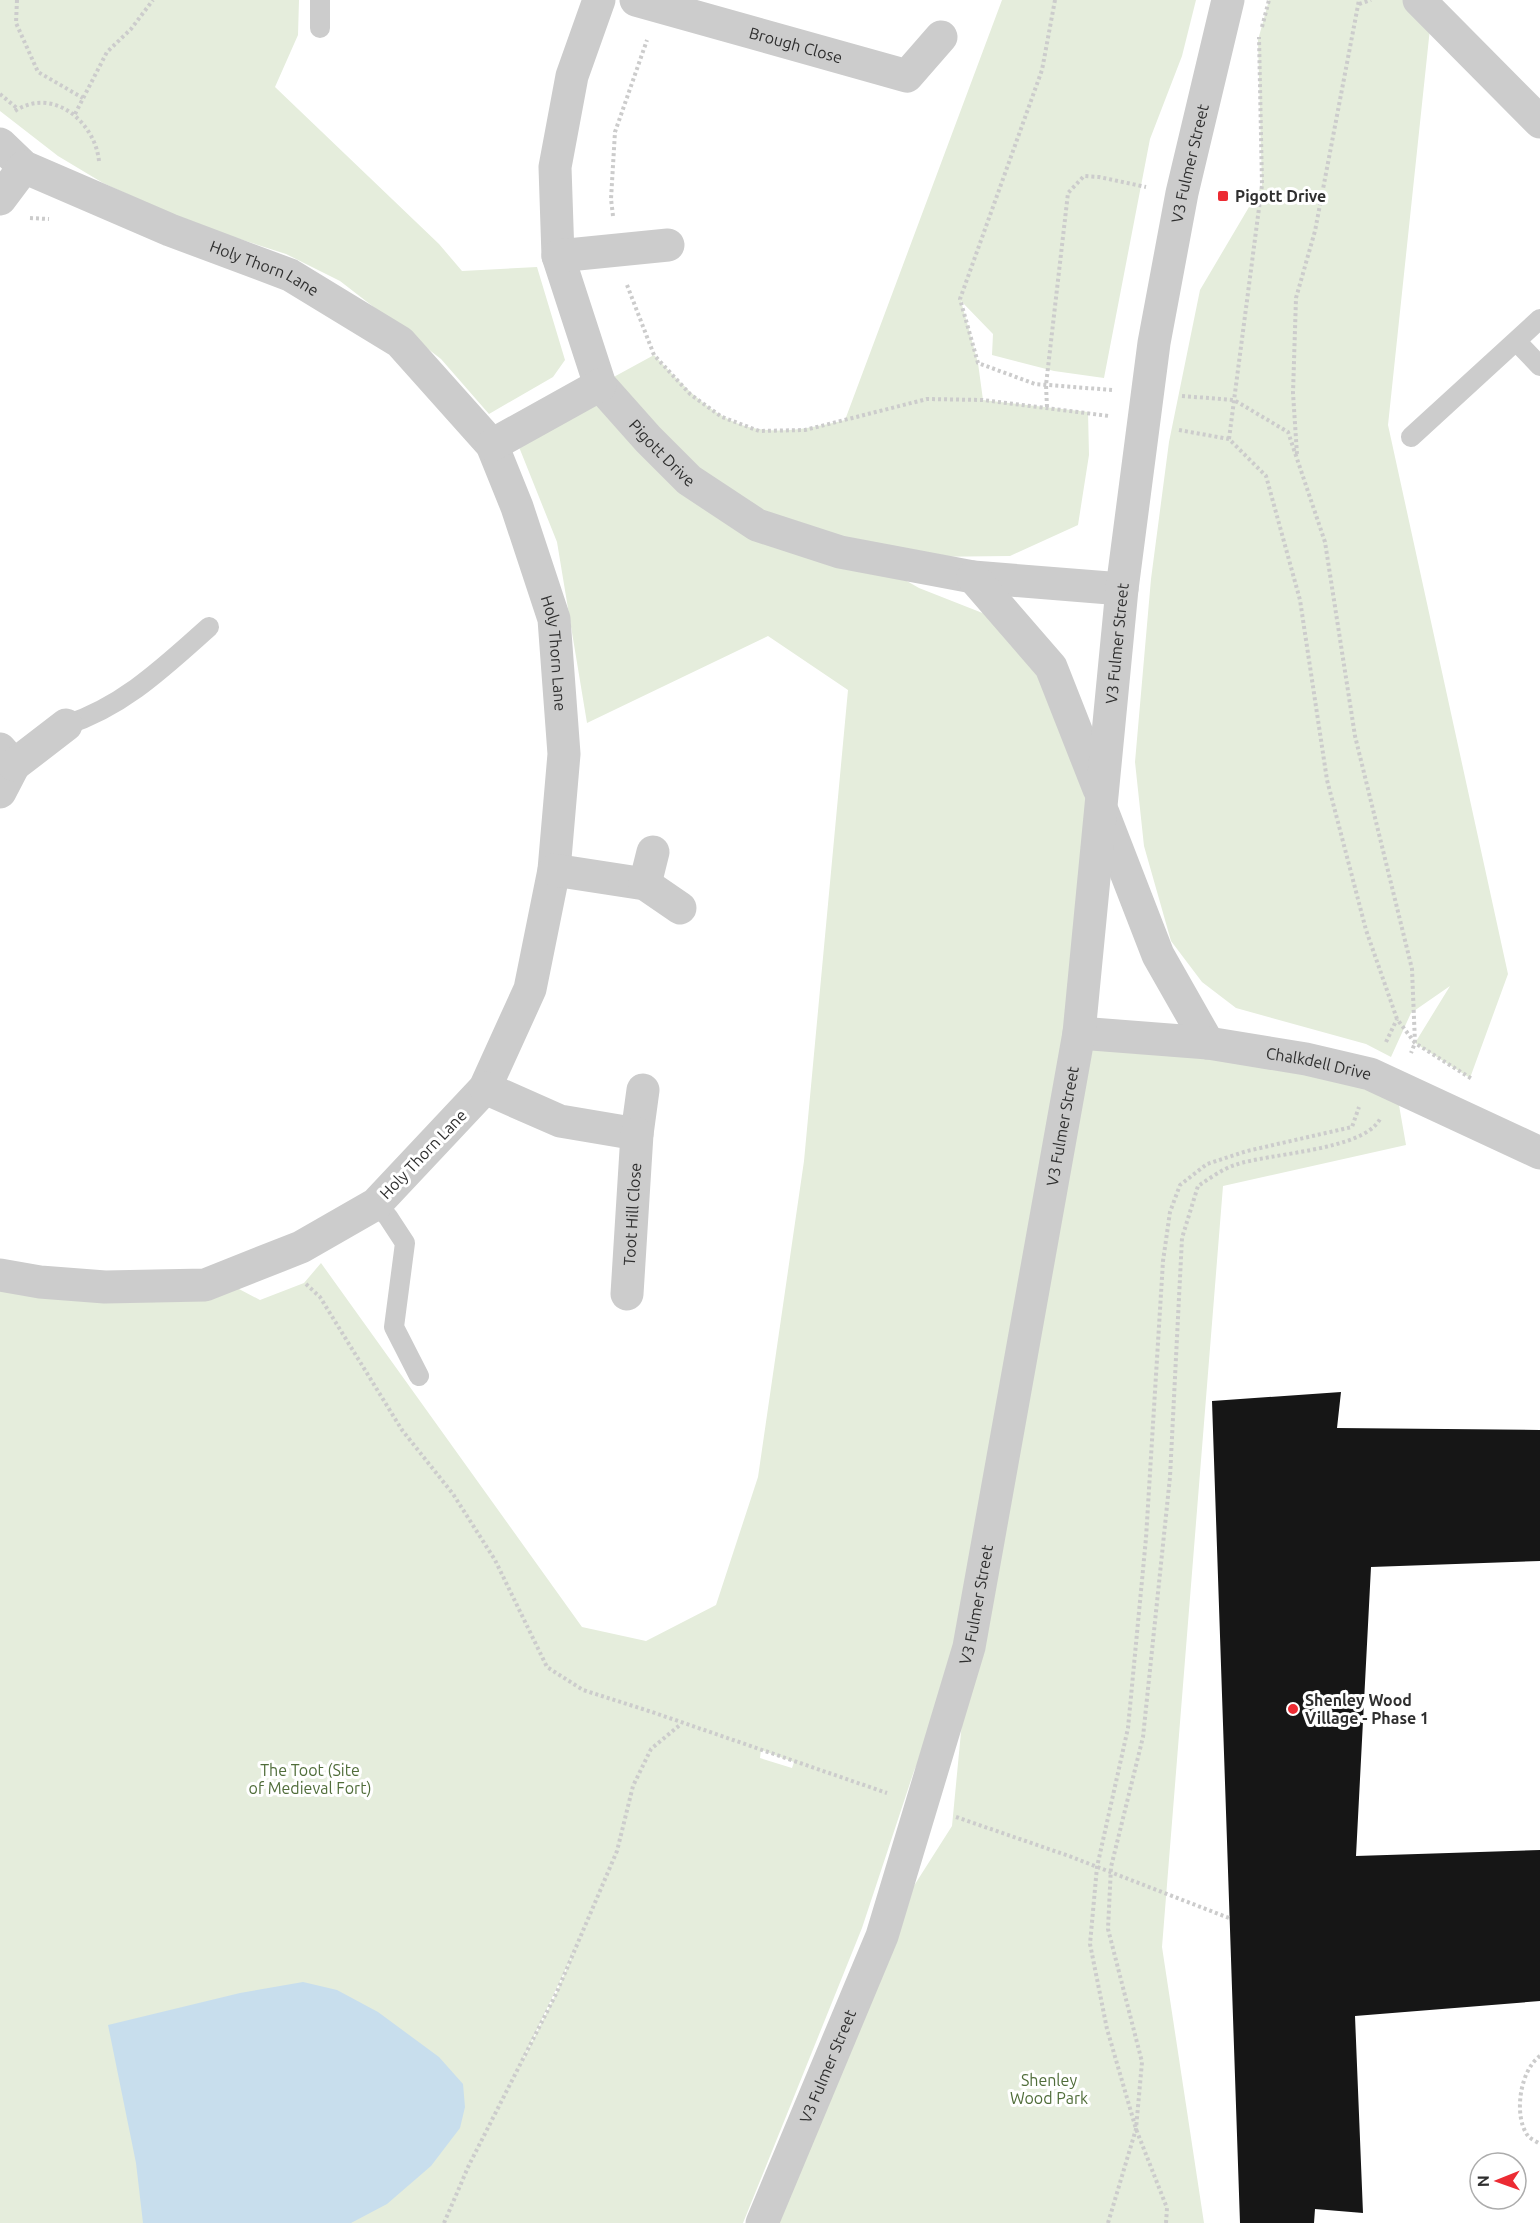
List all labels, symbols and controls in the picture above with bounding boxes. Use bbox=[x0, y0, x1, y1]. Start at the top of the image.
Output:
street label: Brough Close bbox=[747, 23, 844, 66]
street label: V3 Fulmer Street bbox=[1168, 101, 1212, 224]
place label: Pigott Drive bbox=[1235, 187, 1326, 205]
marker: Pigott Drive bbox=[1216, 189, 1230, 203]
street label: Holy Thorn Lane bbox=[207, 237, 322, 299]
street label: Pigott Drive bbox=[626, 416, 698, 490]
street label: V3 Fulmer Street bbox=[1102, 581, 1132, 705]
street label: Holy Thorn Lane bbox=[538, 593, 570, 712]
street label: Chalkdell Drive bbox=[1265, 1044, 1373, 1083]
street label: V3 Fulmer Street bbox=[1043, 1064, 1082, 1188]
street label: Holy Thorn Lane bbox=[376, 1106, 470, 1202]
street label: Toot Hill Close bbox=[620, 1162, 644, 1266]
street label: V3 Fulmer Street bbox=[955, 1542, 996, 1667]
place label: Shenley Wood Village - Phase 1 bbox=[1305, 1691, 1429, 1727]
marker: Shenley Wood Village - Phase 1 bbox=[1286, 1702, 1300, 1716]
park label: The Toot (Site of Medieval Fort) bbox=[249, 1761, 371, 1798]
street label: V3 Fulmer Street bbox=[796, 2006, 860, 2126]
park label: Shenley Wood Park bbox=[1010, 2071, 1088, 2107]
north arrow bbox=[1468, 2151, 1528, 2211]
text: N bbox=[1474, 2175, 1492, 2187]

